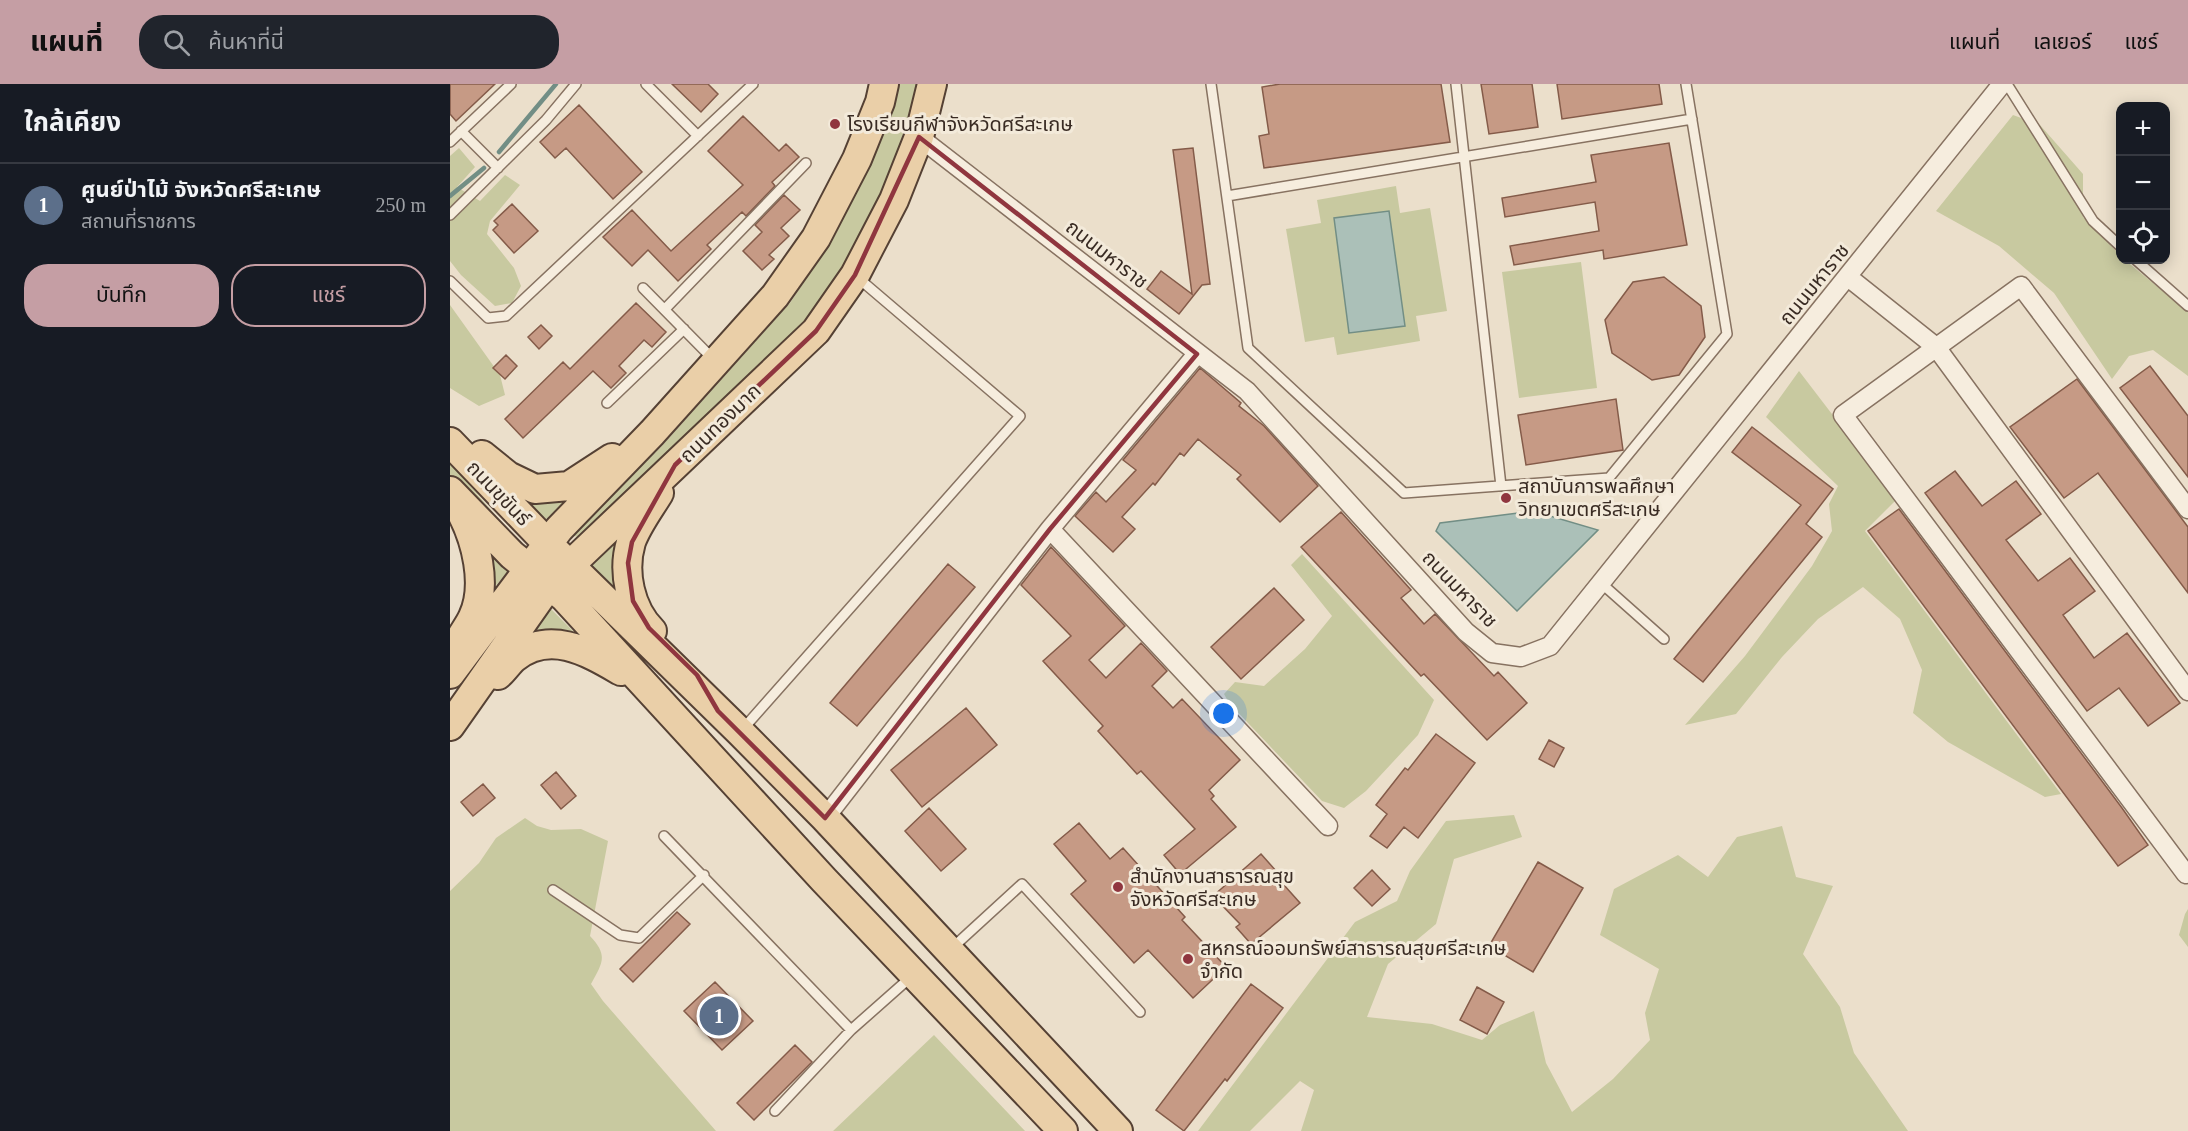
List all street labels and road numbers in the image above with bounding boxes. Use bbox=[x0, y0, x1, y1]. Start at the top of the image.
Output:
street label: ถนนมหาราช bbox=[1062, 215, 1152, 293]
street label: ถนนมหาราช bbox=[1775, 239, 1853, 329]
street label: ถนนทองมาก bbox=[675, 379, 765, 467]
street label: ถนนขุขันธ์ bbox=[462, 456, 535, 531]
street label: ถนนมหาราช bbox=[1418, 546, 1502, 632]

